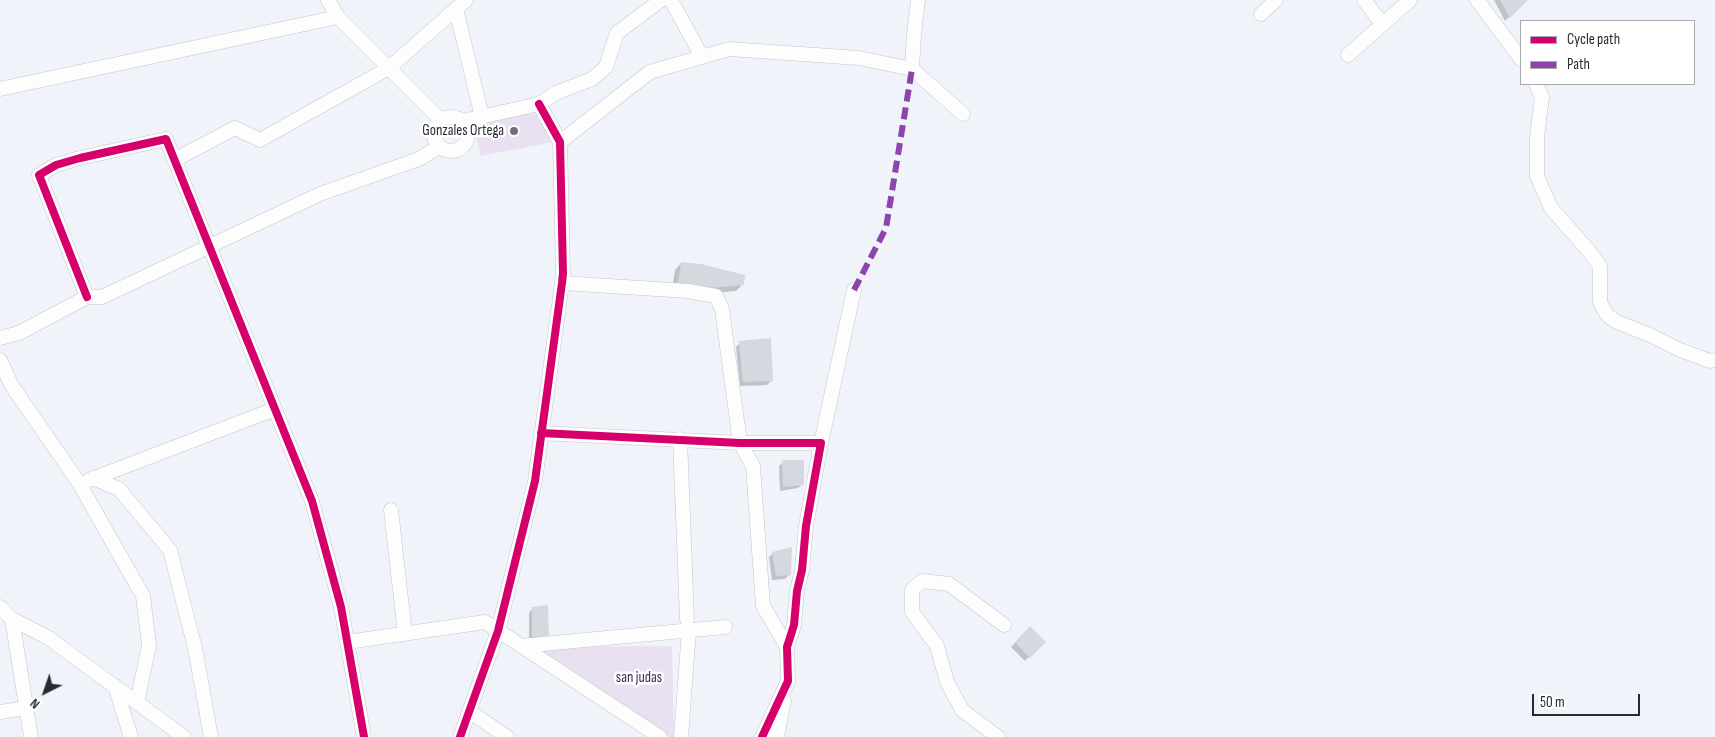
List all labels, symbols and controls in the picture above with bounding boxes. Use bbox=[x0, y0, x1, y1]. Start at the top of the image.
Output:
legend bbox=[1520, 20, 1695, 85]
text: Cycle path bbox=[1567, 30, 1620, 49]
text: Path bbox=[1567, 55, 1590, 74]
place label: Gonzales Ortega bbox=[422, 122, 504, 140]
marker: Gonzales Ortega bbox=[508, 125, 520, 137]
north arrow bbox=[20, 667, 70, 717]
park label: san judas bbox=[616, 669, 662, 687]
scale bar bbox=[1535, 684, 1642, 716]
text: 50 m bbox=[1540, 693, 1565, 712]
text: N bbox=[26, 695, 43, 713]

